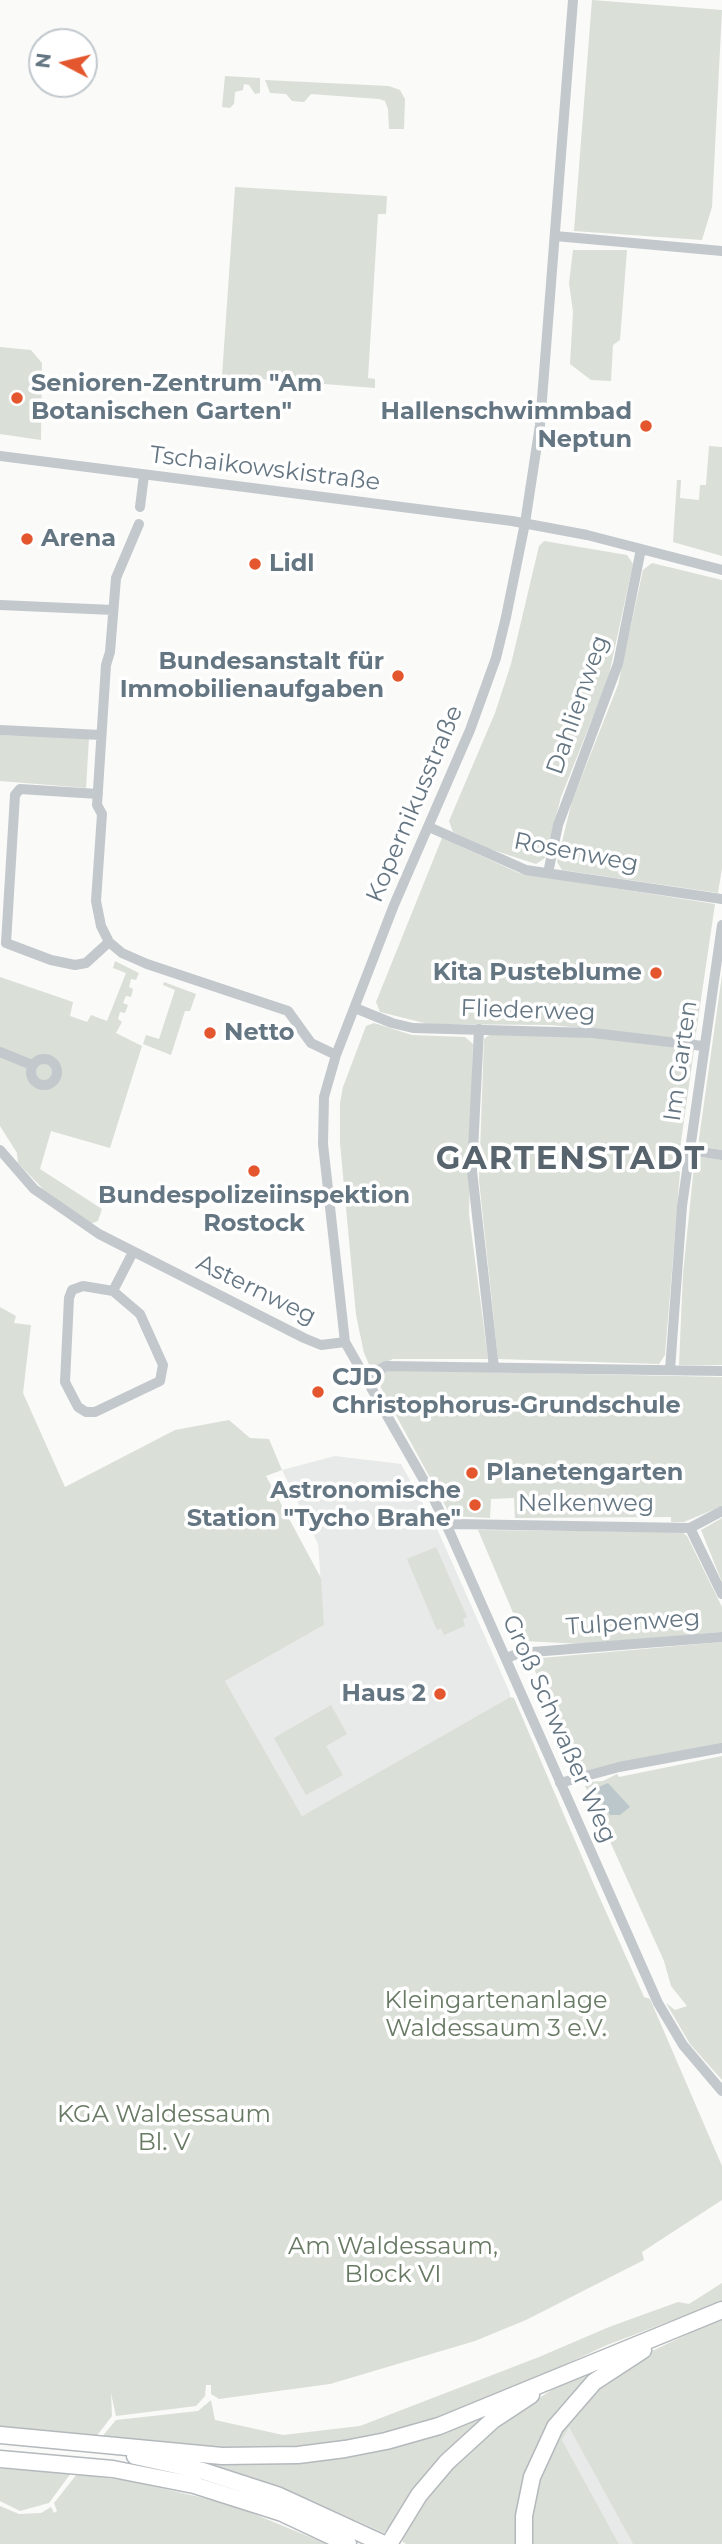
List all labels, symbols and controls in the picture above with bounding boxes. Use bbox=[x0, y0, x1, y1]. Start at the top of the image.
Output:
north arrow bbox=[28, 28, 98, 98]
text: N bbox=[31, 52, 56, 70]
place label: Senioren-Zentrum "Am Botanischen Garten" bbox=[31, 370, 322, 426]
marker: Senioren-Zentrum "Am Botanischen Garten" bbox=[9, 390, 25, 406]
place label: Hallenschwimmbad Neptun bbox=[381, 398, 632, 454]
marker: Hallenschwimmbad Neptun bbox=[638, 418, 654, 434]
street label: Tschaikowskistraße bbox=[148, 441, 382, 497]
place label: Arena bbox=[41, 525, 116, 553]
marker: Arena bbox=[19, 531, 35, 547]
place label: Lidl bbox=[269, 550, 315, 578]
marker: Lidl bbox=[247, 556, 263, 572]
street label: Dahlienweg bbox=[541, 632, 615, 778]
place label: Bundesanstalt für Immobilienaufgaben bbox=[120, 648, 384, 704]
marker: Bundesanstalt für Immobilienaufgaben bbox=[390, 668, 406, 684]
street label: Kopernikusstraße bbox=[360, 701, 470, 907]
street label: Rosenweg bbox=[511, 827, 641, 879]
place label: Kita Pusteblume bbox=[433, 959, 642, 987]
marker: Kita Pusteblume bbox=[648, 965, 664, 981]
street label: Fliederweg bbox=[460, 994, 596, 1028]
street label: Im Garten bbox=[658, 999, 704, 1123]
place label: Netto bbox=[224, 1019, 294, 1047]
marker: Netto bbox=[202, 1025, 218, 1041]
district label: GARTENSTADT bbox=[437, 1141, 705, 1179]
marker: Bundespolizeiinspektion Rostock bbox=[246, 1163, 262, 1179]
place label: Bundespolizeiinspektion Rostock bbox=[98, 1182, 410, 1238]
street label: Asternweg bbox=[191, 1249, 321, 1331]
place label: CJD Christophorus-Grundschule bbox=[332, 1364, 681, 1420]
marker: CJD Christophorus-Grundschule bbox=[310, 1384, 326, 1400]
place label: Planetengarten bbox=[486, 1459, 683, 1487]
marker: Planetengarten bbox=[464, 1465, 480, 1481]
place label: Astronomische Station "Tycho Brahe" bbox=[187, 1477, 461, 1533]
street label: Nelkenweg bbox=[518, 1490, 654, 1518]
marker: Astronomische Station "Tycho Brahe" bbox=[467, 1497, 483, 1513]
street label: Tulpenweg bbox=[565, 1604, 701, 1642]
street label: Groß Schwaßer Weg bbox=[496, 1610, 622, 1848]
place label: Haus 2 bbox=[342, 1680, 426, 1708]
marker: Haus 2 bbox=[432, 1686, 448, 1702]
park label: Kleingartenanlage Waldessaum 3 e.V. bbox=[384, 1987, 608, 2043]
park label: KGA Waldessaum Bl. V bbox=[57, 2101, 271, 2157]
park label: Am Waldessaum, Block VI bbox=[288, 2233, 498, 2289]

